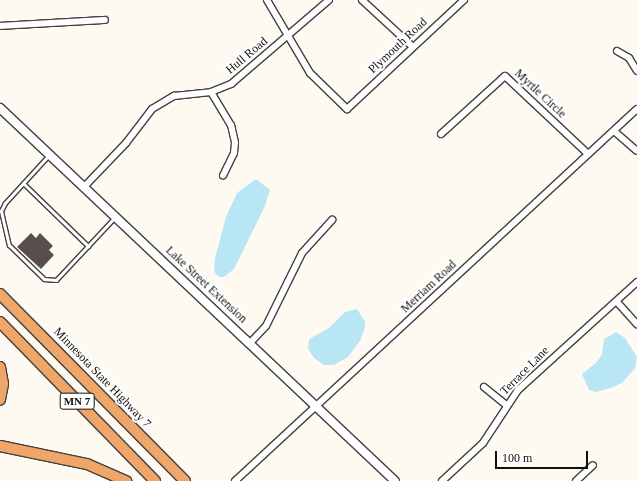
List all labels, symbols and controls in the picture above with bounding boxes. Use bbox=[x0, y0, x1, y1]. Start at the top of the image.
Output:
street label: Plymouth Road bbox=[366, 15, 430, 77]
street label: Hull Road bbox=[223, 35, 271, 77]
street label: Myrtle Circle bbox=[511, 67, 569, 121]
street label: Lake Street Extension bbox=[162, 244, 250, 326]
street label: Merriam Road bbox=[398, 258, 460, 316]
street label: Minnesota State Highway 7 bbox=[50, 325, 154, 431]
street label: Terrace Lane bbox=[498, 344, 552, 398]
road number: MN 7 bbox=[59, 392, 95, 410]
scale bar bbox=[497, 443, 590, 469]
text: 100 m bbox=[502, 451, 532, 465]

